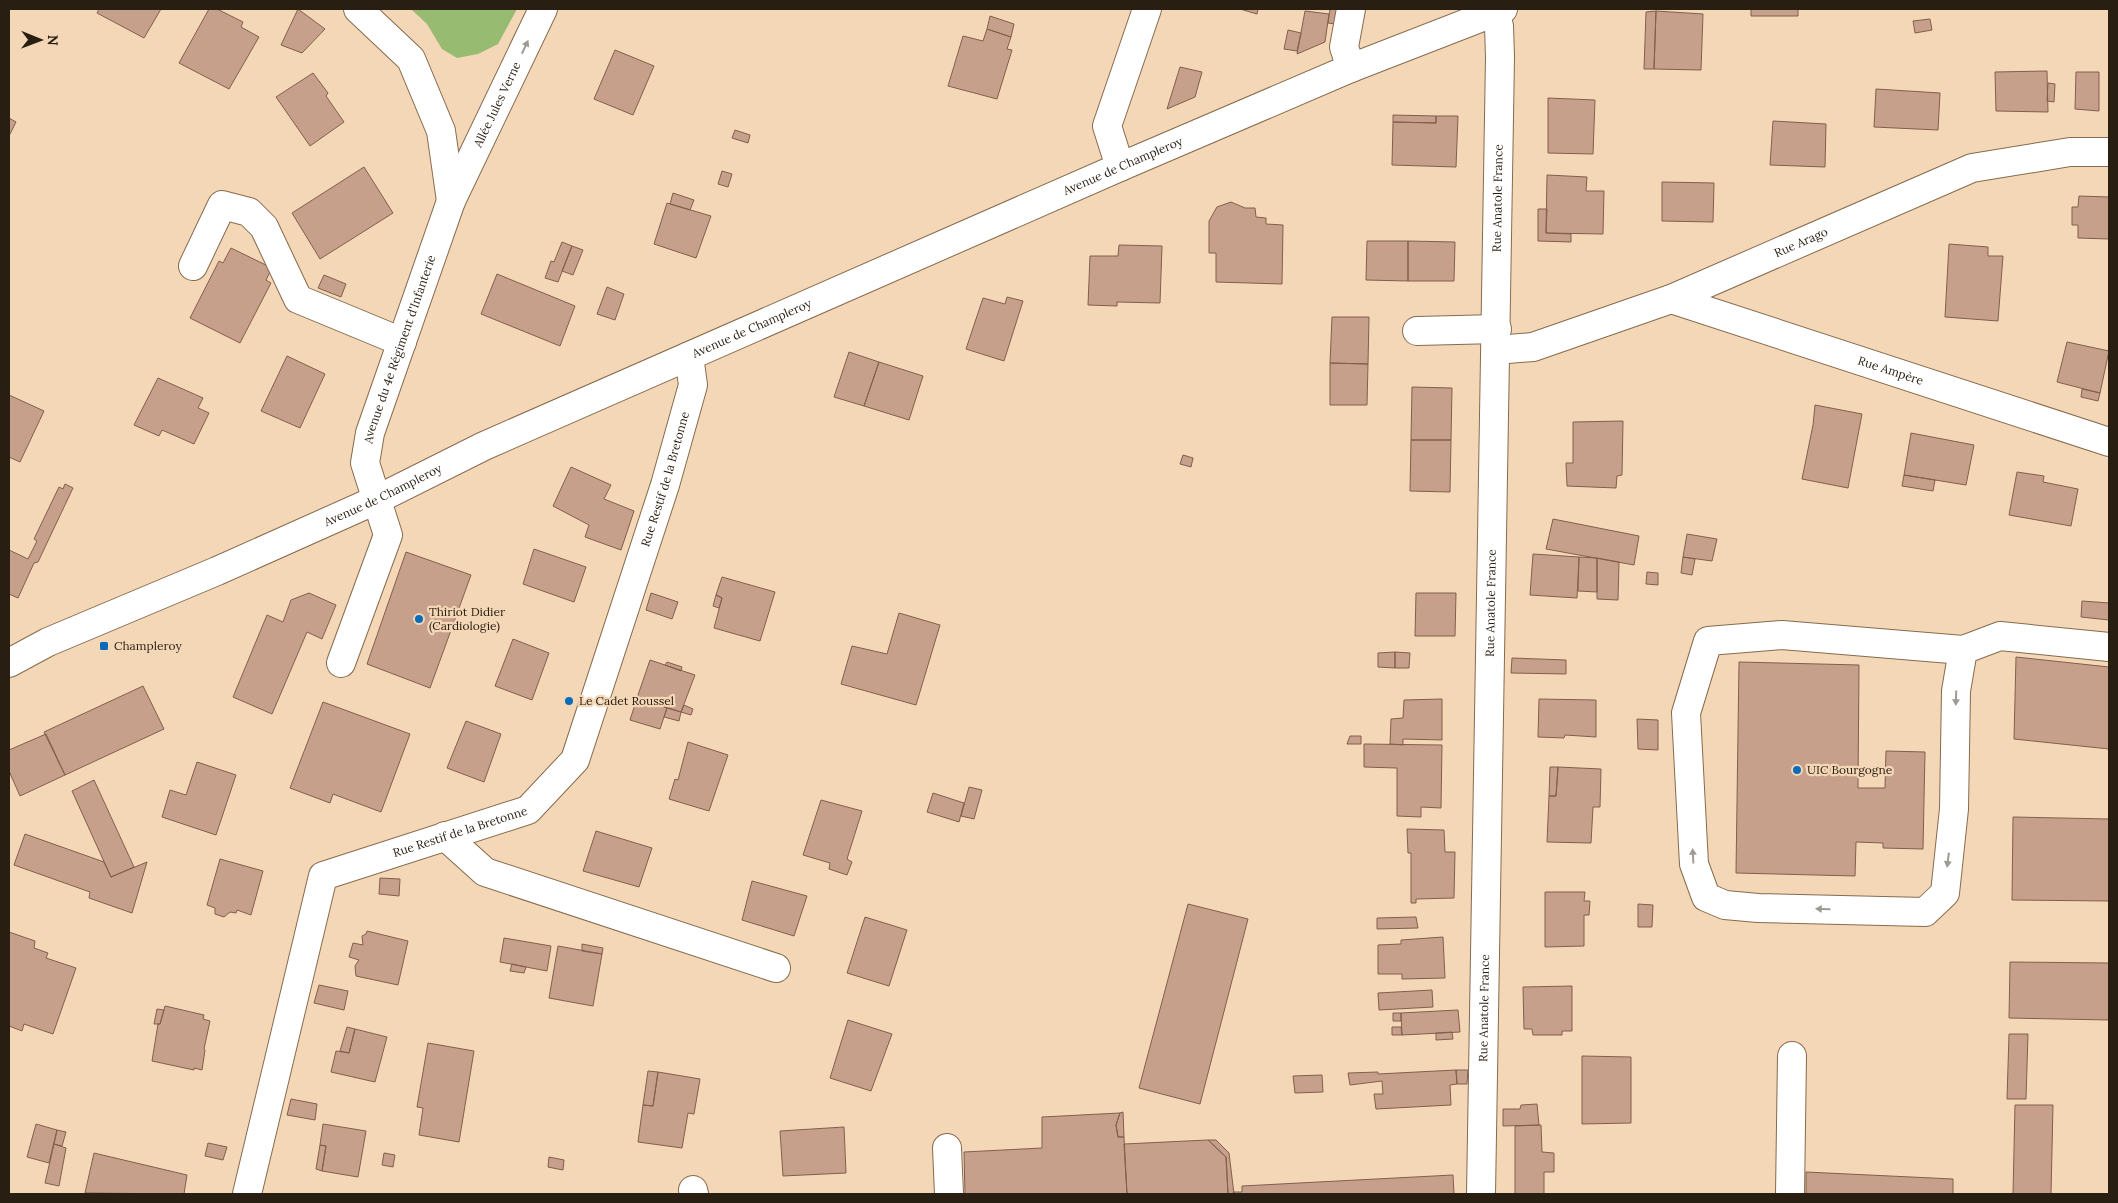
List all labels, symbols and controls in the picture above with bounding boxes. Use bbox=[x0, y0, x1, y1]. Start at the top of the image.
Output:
north arrow bbox=[15, 15, 65, 65]
text: N bbox=[44, 35, 62, 46]
one-way arrow bbox=[521, 40, 529, 54]
street label: Allée Jules Verne bbox=[469, 59, 524, 151]
street label: Avenue de Champleroy bbox=[1060, 133, 1185, 198]
street label: Rue Anatole France bbox=[1489, 144, 1506, 252]
street label: Rue Arago bbox=[1772, 224, 1830, 260]
street label: Avenue du 4e Régiment d'Infanterie bbox=[360, 252, 439, 446]
street label: Avenue de Champleroy bbox=[689, 295, 814, 361]
street label: Rue Ampère bbox=[1856, 353, 1926, 388]
street label: Rue Restif de la Bretonne bbox=[637, 409, 692, 548]
street label: Avenue de Champleroy bbox=[321, 460, 445, 530]
street label: Rue Anatole France bbox=[1482, 549, 1499, 657]
place label: Thiriot Didier (Cardiologie) bbox=[429, 604, 506, 634]
marker: Thiriot Didier (Cardiologie) bbox=[413, 613, 425, 625]
place label: Champleroy bbox=[114, 638, 182, 653]
marker: Champleroy bbox=[98, 640, 110, 652]
one-way arrow bbox=[1952, 690, 1960, 706]
place label: Le Cadet Roussel bbox=[579, 693, 674, 708]
marker: Le Cadet Roussel bbox=[563, 695, 575, 707]
place label: UIC Bourgogne bbox=[1807, 762, 1893, 777]
marker: UIC Bourgogne bbox=[1791, 764, 1803, 776]
street label: Rue Restif de la Bretonne bbox=[391, 803, 530, 860]
one-way arrow bbox=[1689, 847, 1697, 863]
one-way arrow bbox=[1944, 852, 1952, 868]
one-way arrow bbox=[1815, 905, 1831, 913]
street label: Rue Anatole France bbox=[1475, 953, 1492, 1062]

